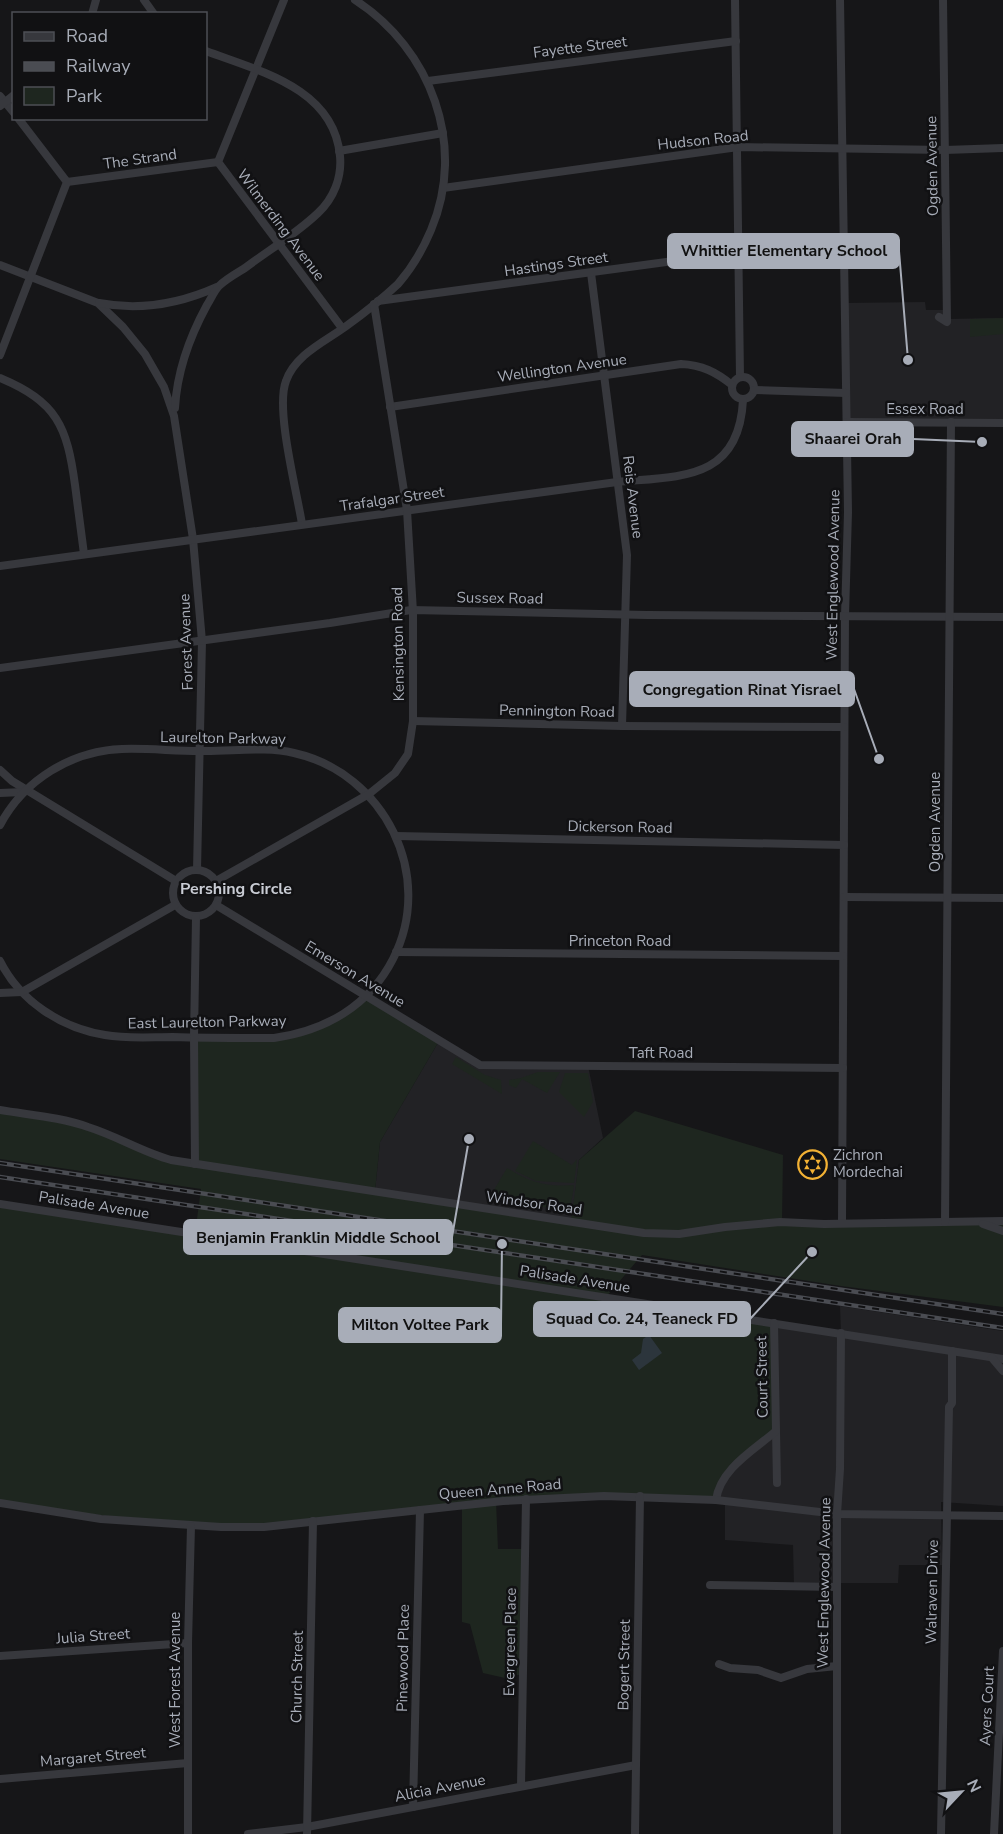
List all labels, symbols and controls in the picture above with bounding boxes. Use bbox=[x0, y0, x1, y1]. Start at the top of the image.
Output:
legend bbox=[12, 12, 207, 120]
text: Road bbox=[66, 24, 108, 48]
street label: Fayette Street bbox=[532, 31, 629, 63]
text: Railway bbox=[66, 54, 131, 78]
text: Park bbox=[66, 84, 103, 108]
street label: Ogden Avenue bbox=[921, 116, 943, 216]
street label: Hudson Road bbox=[657, 125, 749, 155]
street label: The Strand bbox=[102, 144, 178, 174]
street label: Wilmerding Avenue bbox=[232, 165, 330, 285]
callout: Whittier Elementary School bbox=[668, 234, 899, 268]
text: Whittier Elementary School bbox=[681, 240, 887, 262]
street label: Hastings Street bbox=[503, 247, 610, 281]
street label: Wellington Avenue bbox=[496, 349, 628, 387]
street label: Essex Road bbox=[886, 399, 964, 419]
callout: Shaarei Orah bbox=[792, 422, 913, 456]
text: Shaarei Orah bbox=[804, 428, 902, 450]
street label: Reis Avenue bbox=[618, 454, 648, 540]
street label: Trafalgar Street bbox=[338, 482, 446, 516]
street label: West Englewood Avenue bbox=[822, 489, 844, 661]
street label: Kensington Road bbox=[387, 587, 409, 701]
street label: Sussex Road bbox=[457, 587, 543, 609]
street label: Forest Avenue bbox=[174, 593, 198, 691]
callout: Congregation Rinat Yisrael bbox=[630, 672, 854, 706]
text: Congregation Rinat Yisrael bbox=[642, 679, 842, 701]
street label: Pennington Road bbox=[499, 700, 615, 722]
street label: Laurelton Parkway bbox=[160, 727, 286, 749]
street label: Ogden Avenue bbox=[925, 772, 945, 872]
street label: Dickerson Road bbox=[567, 816, 673, 838]
district label: Pershing Circle bbox=[180, 878, 292, 900]
street label: Princeton Road bbox=[569, 931, 671, 951]
street label: Emerson Avenue bbox=[301, 936, 409, 1012]
street label: East Laurelton Parkway bbox=[128, 1011, 287, 1033]
street label: Taft Road bbox=[629, 1043, 693, 1063]
place label: Zichron Mordechai bbox=[833, 1145, 903, 1182]
synagogue icon: Zichron Mordechai bbox=[796, 1148, 828, 1180]
street label: Palisade Avenue bbox=[37, 1186, 151, 1224]
street label: Windsor Road bbox=[485, 1186, 583, 1220]
callout: Benjamin Franklin Middle School bbox=[184, 1220, 452, 1254]
text: Benjamin Franklin Middle School bbox=[196, 1227, 440, 1249]
street label: Palisade Avenue bbox=[518, 1260, 632, 1298]
callout: Squad Co. 24, Teaneck FD bbox=[534, 1302, 750, 1336]
callout: Milton Voltee Park bbox=[339, 1308, 501, 1342]
text: Squad Co. 24, Teaneck FD bbox=[546, 1308, 738, 1330]
text: Milton Voltee Park bbox=[351, 1314, 489, 1336]
street label: Court Street bbox=[751, 1335, 773, 1418]
street label: Queen Anne Road bbox=[438, 1474, 562, 1504]
street label: West Englewood Avenue bbox=[813, 1497, 835, 1669]
street label: Walraven Drive bbox=[921, 1539, 943, 1645]
street label: Evergreen Place bbox=[499, 1588, 521, 1696]
street label: Pinewood Place bbox=[392, 1604, 414, 1712]
street label: West Forest Avenue bbox=[165, 1612, 185, 1748]
street label: Bogert Street bbox=[613, 1619, 635, 1711]
street label: Julia Street bbox=[54, 1623, 131, 1649]
street label: Church Street bbox=[286, 1630, 308, 1723]
street label: Ayers Court bbox=[975, 1665, 999, 1746]
street label: Margaret Street bbox=[39, 1742, 147, 1772]
north arrow bbox=[931, 1762, 991, 1822]
street label: Alicia Avenue bbox=[393, 1769, 487, 1807]
text: N bbox=[961, 1776, 986, 1796]

